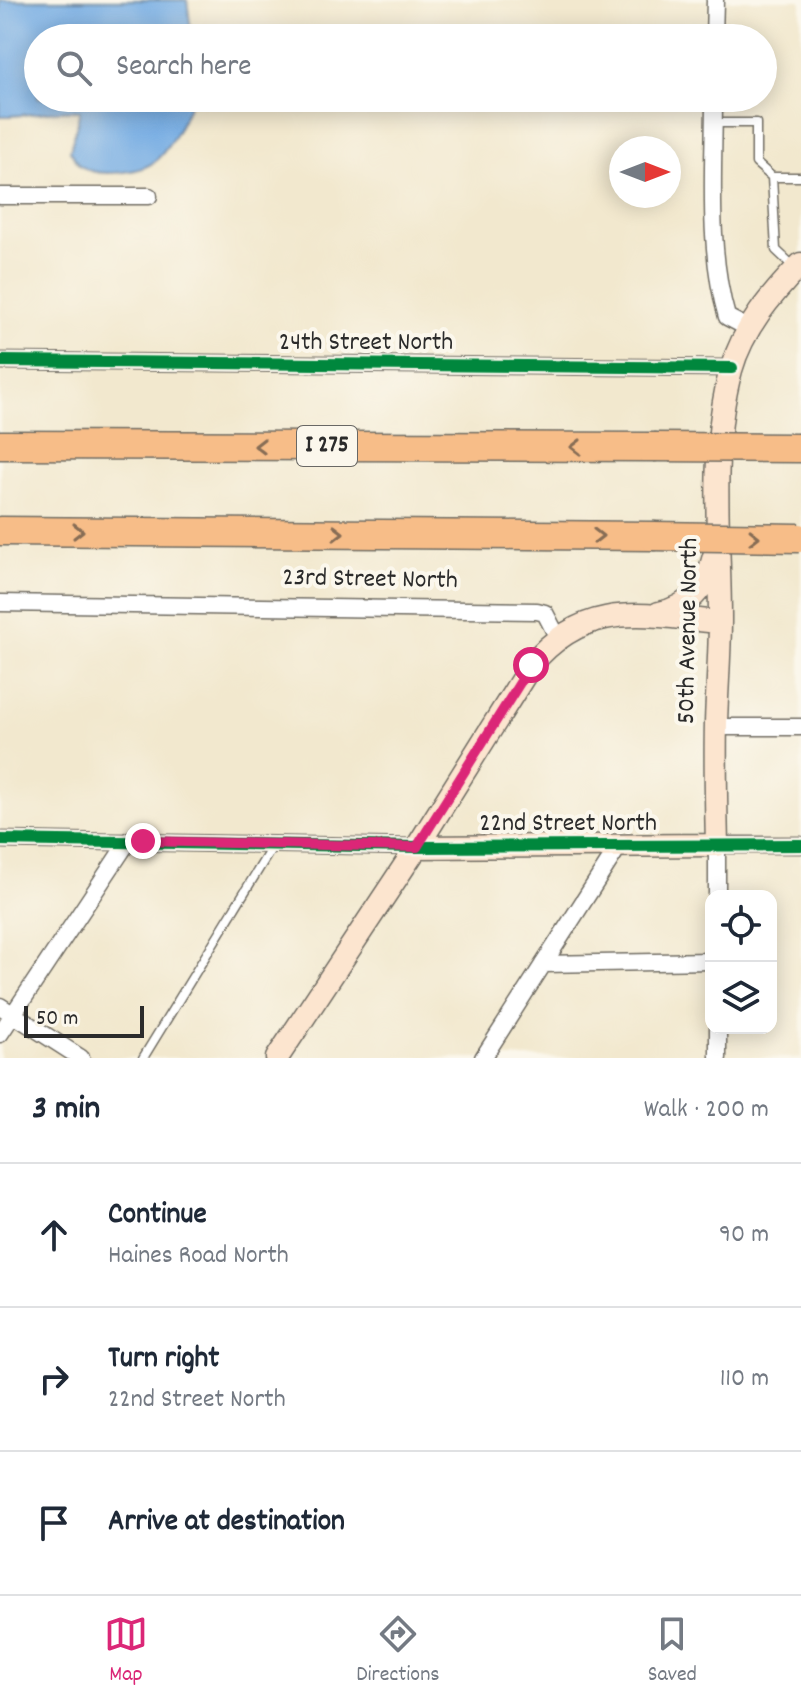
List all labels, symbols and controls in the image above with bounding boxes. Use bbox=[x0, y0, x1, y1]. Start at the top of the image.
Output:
search box bbox=[24, 24, 777, 112]
icon: search bbox=[52, 46, 96, 90]
text: Search here bbox=[116, 47, 252, 90]
north arrow bbox=[609, 136, 681, 208]
street label: 24th Street North bbox=[279, 325, 453, 362]
road number: I 275 bbox=[297, 426, 357, 466]
one-way arrow bbox=[253, 437, 266, 455]
one-way arrow bbox=[569, 438, 582, 456]
one-way arrow bbox=[72, 522, 85, 540]
one-way arrow bbox=[332, 525, 345, 542]
one-way arrow bbox=[592, 527, 605, 544]
one-way arrow bbox=[748, 528, 761, 546]
street label: 50th Avenue North bbox=[669, 538, 709, 724]
street label: 23rd Street North bbox=[282, 560, 458, 600]
route start bbox=[513, 647, 549, 683]
street label: 22nd Street North bbox=[479, 806, 657, 843]
route end bbox=[125, 823, 161, 859]
map controls bbox=[705, 890, 777, 1034]
button: locate bbox=[705, 890, 777, 962]
button: layers bbox=[705, 962, 777, 1034]
scale bar bbox=[24, 1002, 144, 1038]
text: 50 m bbox=[36, 1004, 78, 1035]
text: 3 min bbox=[32, 1086, 100, 1135]
text: Walk · 200 m bbox=[644, 1092, 769, 1129]
text: Continue bbox=[108, 1195, 207, 1238]
icon: ahead bbox=[32, 1213, 76, 1257]
text: 90 m bbox=[719, 1217, 769, 1254]
text: Haines Road North bbox=[108, 1238, 289, 1275]
text: Turn right bbox=[108, 1339, 219, 1382]
icon: right bbox=[32, 1357, 76, 1401]
text: 110 m bbox=[720, 1361, 769, 1398]
text: 22nd Street North bbox=[108, 1382, 286, 1419]
icon: arrive bbox=[32, 1501, 76, 1545]
text: Arrive at destination bbox=[108, 1502, 345, 1545]
tab: Map bbox=[104, 1612, 148, 1691]
tab: Directions bbox=[356, 1612, 440, 1691]
tab: Saved bbox=[648, 1612, 697, 1691]

